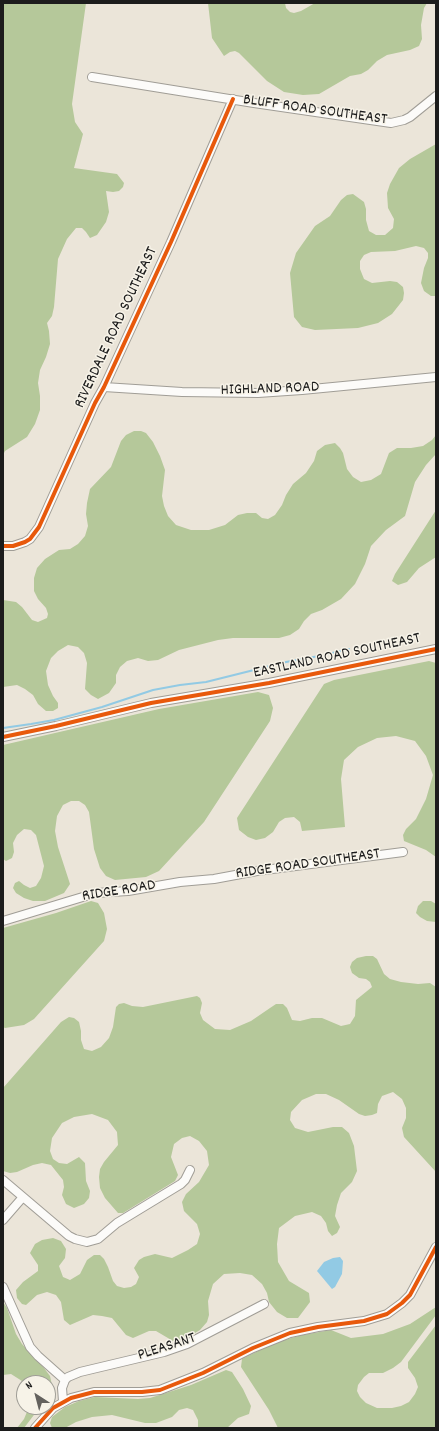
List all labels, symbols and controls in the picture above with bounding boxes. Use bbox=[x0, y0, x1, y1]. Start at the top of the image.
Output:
street label: BLUFF ROAD SOUTHEAST bbox=[242, 91, 388, 131]
street label: RIVERDALE ROAD SOUTHEAST bbox=[71, 244, 163, 412]
street label: HIGHLAND ROAD bbox=[220, 379, 320, 401]
street label: EASTLAND ROAD SOUTHEAST bbox=[252, 630, 422, 684]
street label: RIDGE ROAD SOUTHEAST bbox=[235, 845, 381, 885]
street label: RIDGE ROAD bbox=[81, 877, 157, 907]
street label: PLEASANT bbox=[136, 1330, 198, 1366]
north arrow bbox=[16, 1375, 56, 1415]
text: N bbox=[23, 1378, 36, 1394]

